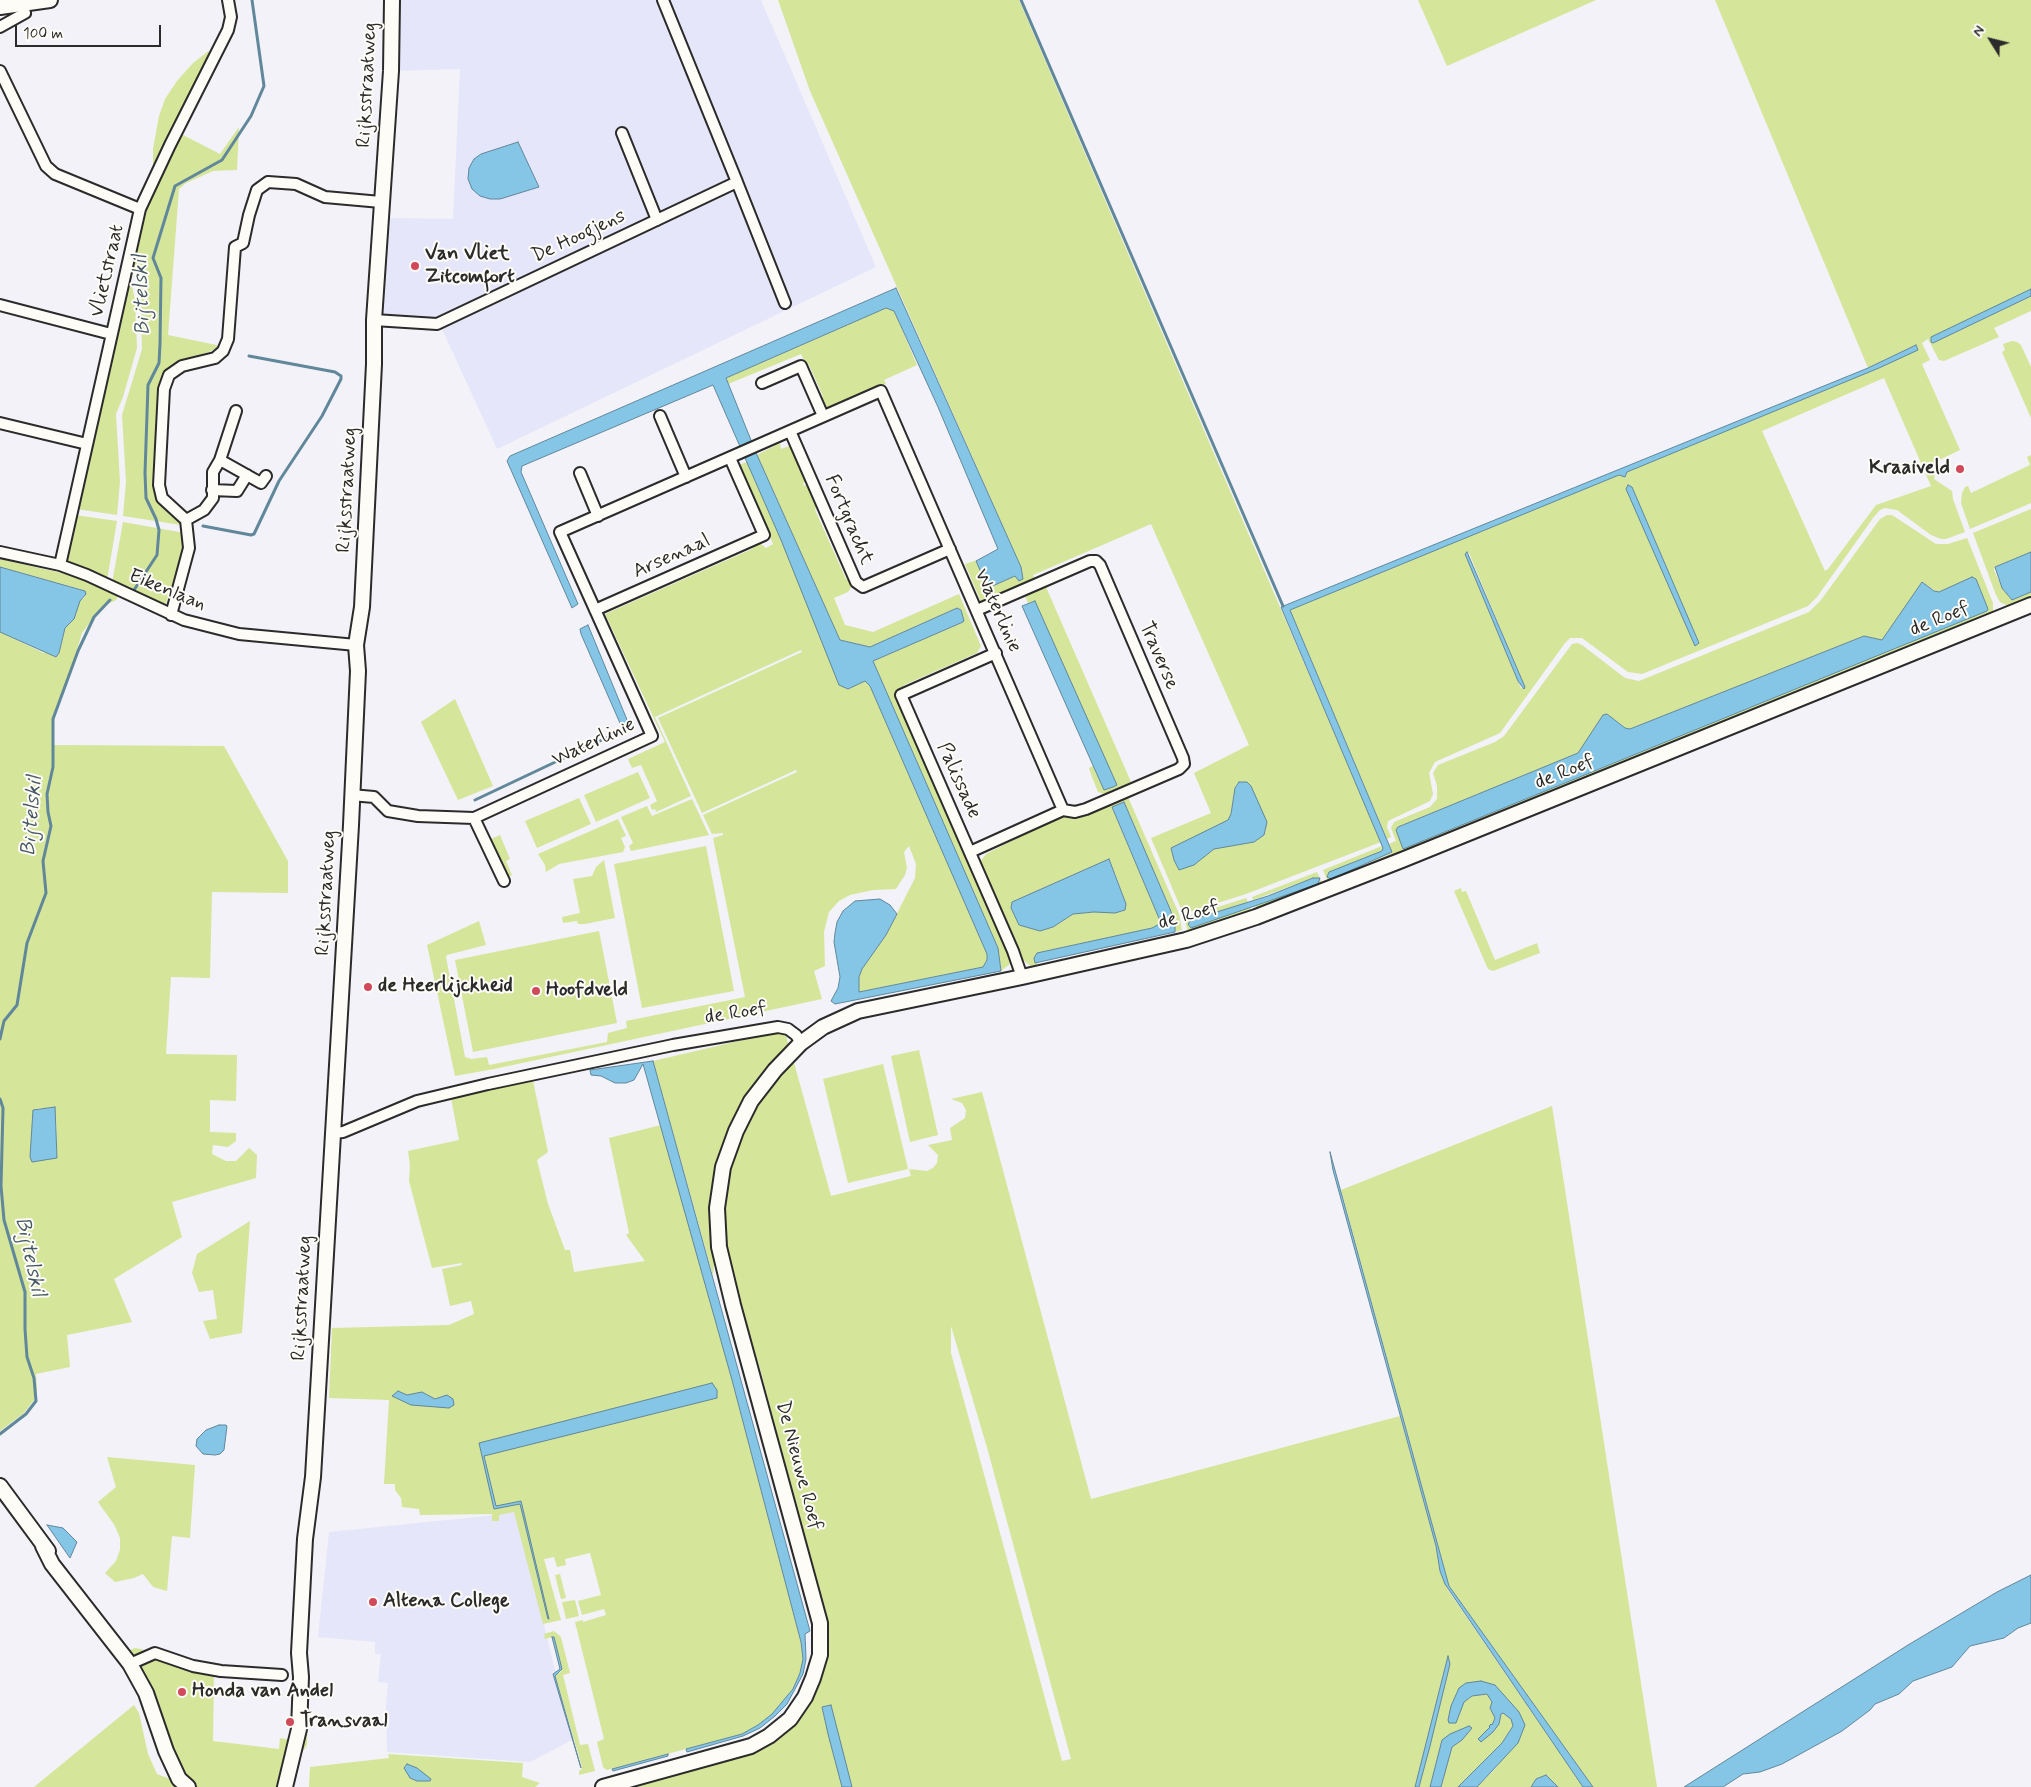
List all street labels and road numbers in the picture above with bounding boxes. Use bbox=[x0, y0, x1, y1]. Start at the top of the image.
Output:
street label: Rijksstraatweg bbox=[353, 22, 383, 148]
street label: De Hoogjens bbox=[528, 205, 630, 269]
street label: Vlietstraat bbox=[86, 222, 130, 320]
street label: Rijksstraatweg bbox=[333, 427, 363, 553]
street label: Fortgracht bbox=[818, 471, 878, 569]
street label: Arsenaal bbox=[630, 529, 714, 585]
street label: Eikenlaan bbox=[125, 565, 209, 617]
street label: Waterlinie bbox=[968, 566, 1026, 656]
street label: de Roef bbox=[1907, 597, 1973, 643]
street label: Traverse bbox=[1133, 618, 1183, 694]
street label: Waterlinie bbox=[549, 713, 639, 773]
street label: Palissade bbox=[931, 739, 985, 823]
street label: de Roef bbox=[1532, 750, 1598, 796]
street label: Rijksstraatweg bbox=[312, 830, 342, 956]
street label: de Roef bbox=[1156, 896, 1222, 936]
street label: de Roef bbox=[703, 997, 769, 1031]
street label: Rijksstraatweg bbox=[288, 1235, 318, 1361]
street label: De Nieuwe Roef bbox=[769, 1399, 827, 1533]

